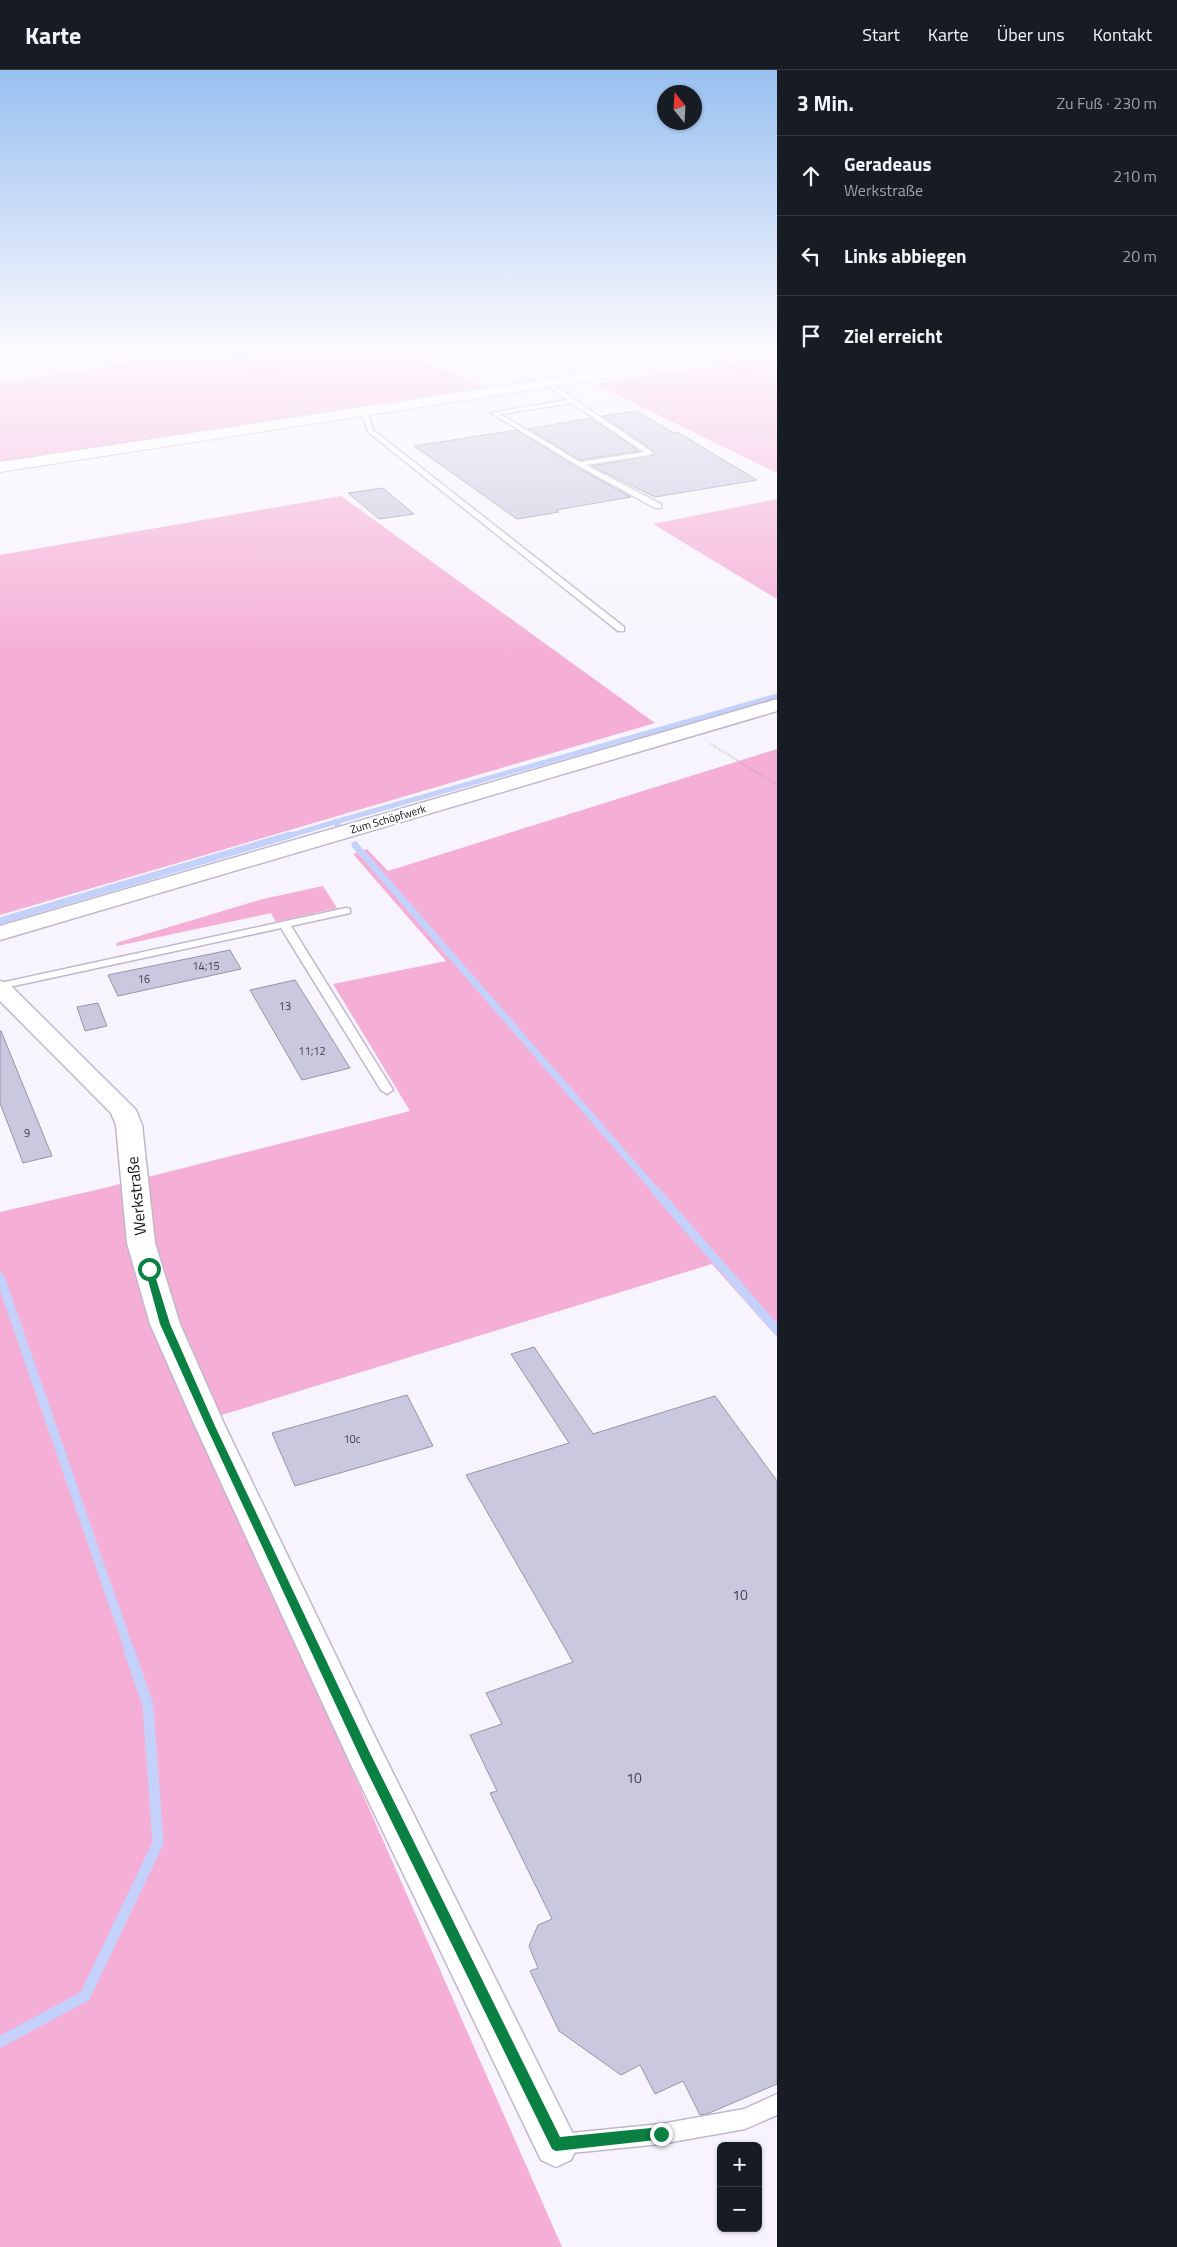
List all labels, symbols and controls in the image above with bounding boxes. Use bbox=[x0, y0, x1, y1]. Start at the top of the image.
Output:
text: Karte bbox=[25, 17, 81, 53]
text: Start bbox=[862, 21, 900, 48]
text: Karte bbox=[928, 21, 969, 48]
text: Über uns bbox=[997, 21, 1065, 48]
text: Kontakt bbox=[1093, 21, 1152, 48]
north arrow bbox=[657, 85, 702, 130]
text: 3 Min. bbox=[797, 87, 854, 119]
text: Zu Fuß · 230 m bbox=[1056, 91, 1157, 115]
text: Geradeaus bbox=[844, 149, 931, 178]
icon: ahead bbox=[797, 162, 825, 190]
text: 210 m bbox=[1113, 164, 1157, 188]
text: Werkstraße bbox=[844, 178, 923, 202]
text: Links abbiegen bbox=[844, 241, 967, 270]
icon: left bbox=[797, 242, 825, 270]
text: 20 m bbox=[1122, 244, 1157, 268]
text: Ziel erreicht bbox=[844, 321, 942, 350]
icon: arrive bbox=[797, 322, 825, 350]
street label: Zum Schöpfwerk bbox=[348, 800, 428, 837]
house number: 14;15 bbox=[192, 958, 220, 974]
house number: 16 bbox=[138, 971, 150, 987]
house number: 13 bbox=[279, 998, 291, 1014]
house number: 11;12 bbox=[298, 1043, 326, 1059]
house number: 9 bbox=[24, 1125, 30, 1141]
street label: Werkstraße bbox=[120, 1155, 152, 1237]
route start bbox=[138, 1258, 161, 1281]
house number: 10c bbox=[343, 1431, 361, 1447]
house number: 10 bbox=[732, 1584, 748, 1605]
house number: 10 bbox=[626, 1767, 642, 1788]
route end bbox=[650, 2123, 673, 2146]
map controls bbox=[717, 2142, 762, 2232]
button: + bbox=[717, 2142, 762, 2187]
button: − bbox=[717, 2187, 762, 2232]

